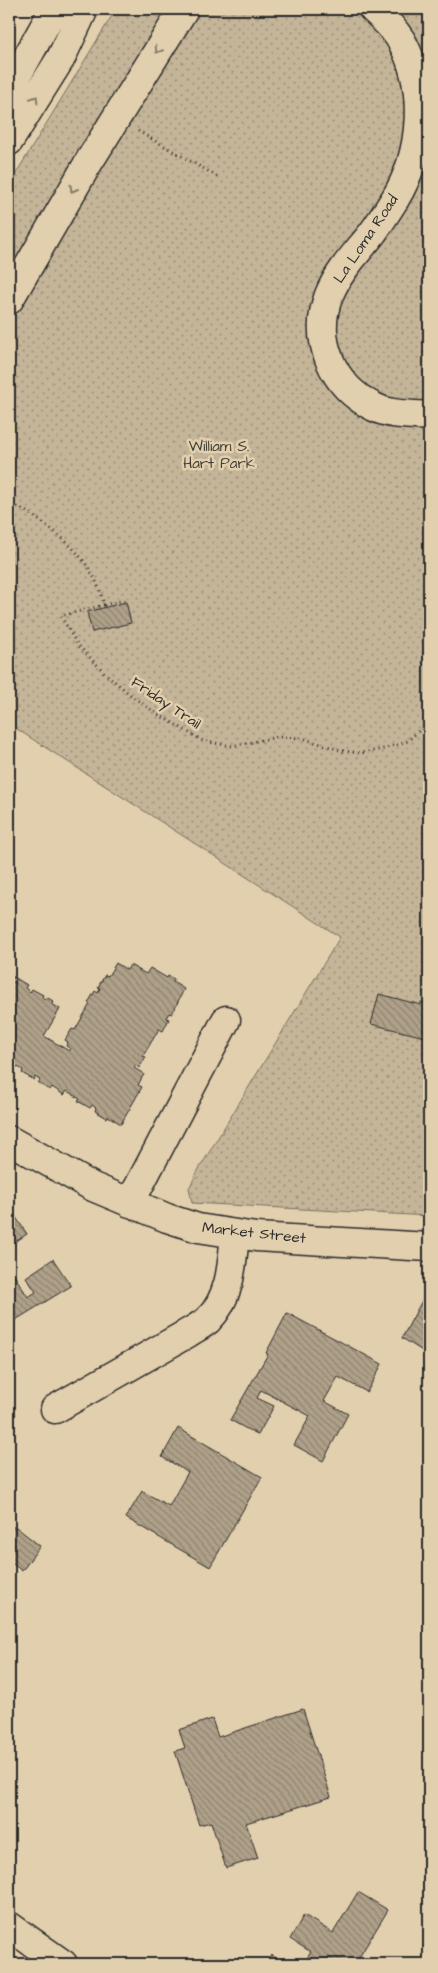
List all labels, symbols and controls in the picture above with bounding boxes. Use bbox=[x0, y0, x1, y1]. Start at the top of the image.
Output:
one-way arrow bbox=[155, 45, 164, 54]
one-way arrow bbox=[28, 96, 38, 105]
one-way arrow bbox=[70, 184, 80, 193]
street label: La Loma Road bbox=[329, 190, 404, 287]
park label: William S. Hart Park bbox=[183, 436, 255, 474]
street label: Friday Trail bbox=[126, 672, 205, 735]
street label: Market Street bbox=[201, 1217, 307, 1249]

